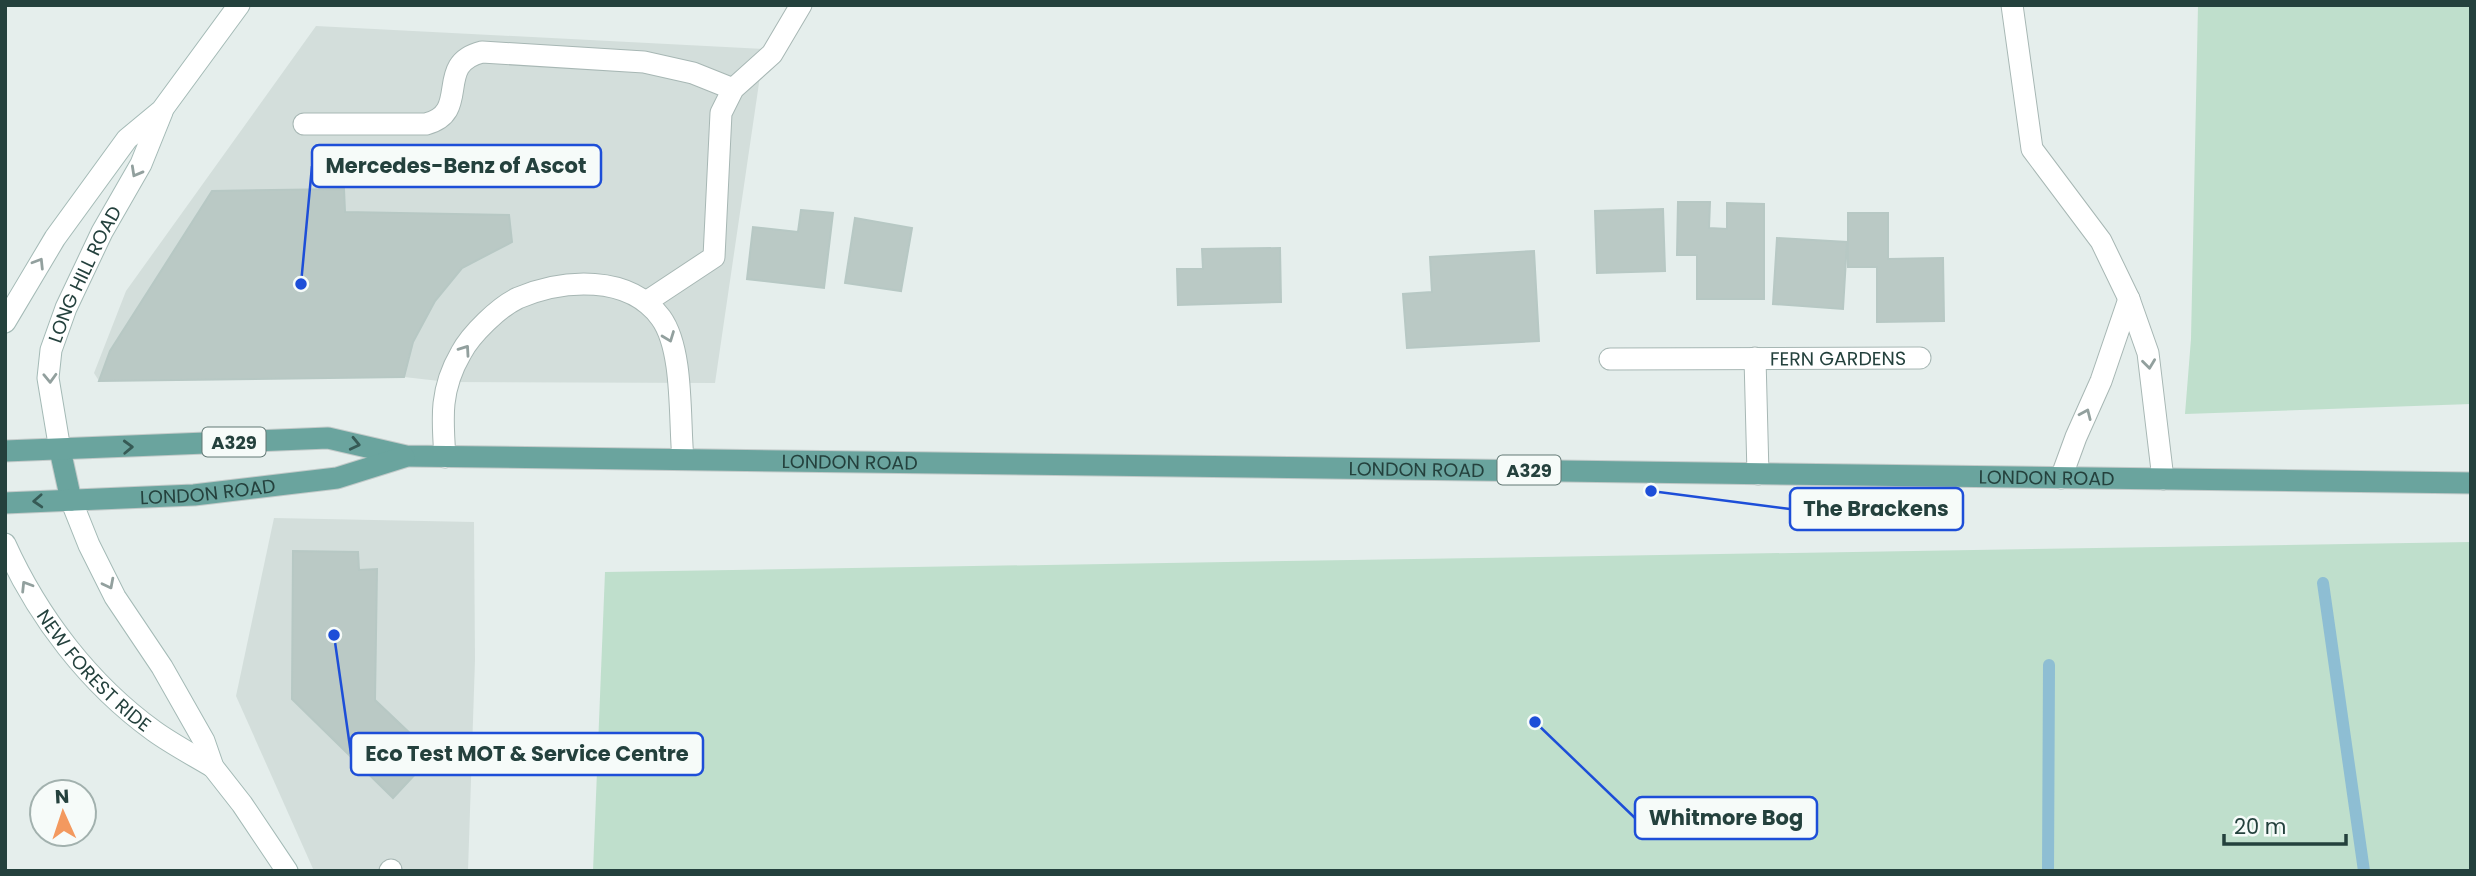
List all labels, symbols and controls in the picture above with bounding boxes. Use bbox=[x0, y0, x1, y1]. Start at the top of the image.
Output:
callout: Mercedes-Benz of Ascot bbox=[312, 145, 601, 187]
text: Mercedes-Benz of Ascot bbox=[326, 151, 586, 180]
one-way arrow bbox=[131, 165, 144, 178]
street label: LONG HILL ROAD bbox=[41, 201, 128, 346]
one-way arrow bbox=[31, 258, 44, 271]
one-way arrow bbox=[661, 330, 675, 342]
one-way arrow bbox=[457, 345, 469, 358]
street label: FERN GARDENS bbox=[1770, 345, 1906, 372]
one-way arrow bbox=[2141, 358, 2156, 370]
one-way arrow bbox=[42, 373, 57, 384]
one-way arrow bbox=[2078, 409, 2092, 421]
road number: A329 bbox=[202, 428, 266, 457]
one-way arrow bbox=[349, 436, 361, 451]
one-way arrow bbox=[123, 439, 134, 454]
street label: LONDON ROAD bbox=[781, 447, 918, 476]
street label: LONDON ROAD bbox=[1348, 455, 1485, 484]
road number: A329 bbox=[1498, 456, 1560, 484]
street label: LONDON ROAD bbox=[1978, 463, 2115, 492]
street label: LONDON ROAD bbox=[139, 472, 277, 511]
callout: The Brackens bbox=[1790, 488, 1963, 530]
one-way arrow bbox=[32, 494, 43, 509]
text: The Brackens bbox=[1803, 494, 1949, 523]
one-way arrow bbox=[101, 577, 114, 589]
one-way arrow bbox=[22, 580, 35, 593]
street label: NEW FOREST RIDE bbox=[31, 604, 157, 738]
callout: Eco Test MOT & Service Centre bbox=[351, 733, 703, 775]
text: Eco Test MOT & Service Centre bbox=[365, 739, 689, 768]
north arrow bbox=[28, 778, 98, 848]
text: N bbox=[54, 783, 70, 810]
callout: Whitmore Bog bbox=[1635, 797, 1817, 839]
scale bar bbox=[2224, 802, 2346, 846]
text: Whitmore Bog bbox=[1649, 803, 1803, 832]
text: 20 m bbox=[2234, 812, 2287, 841]

